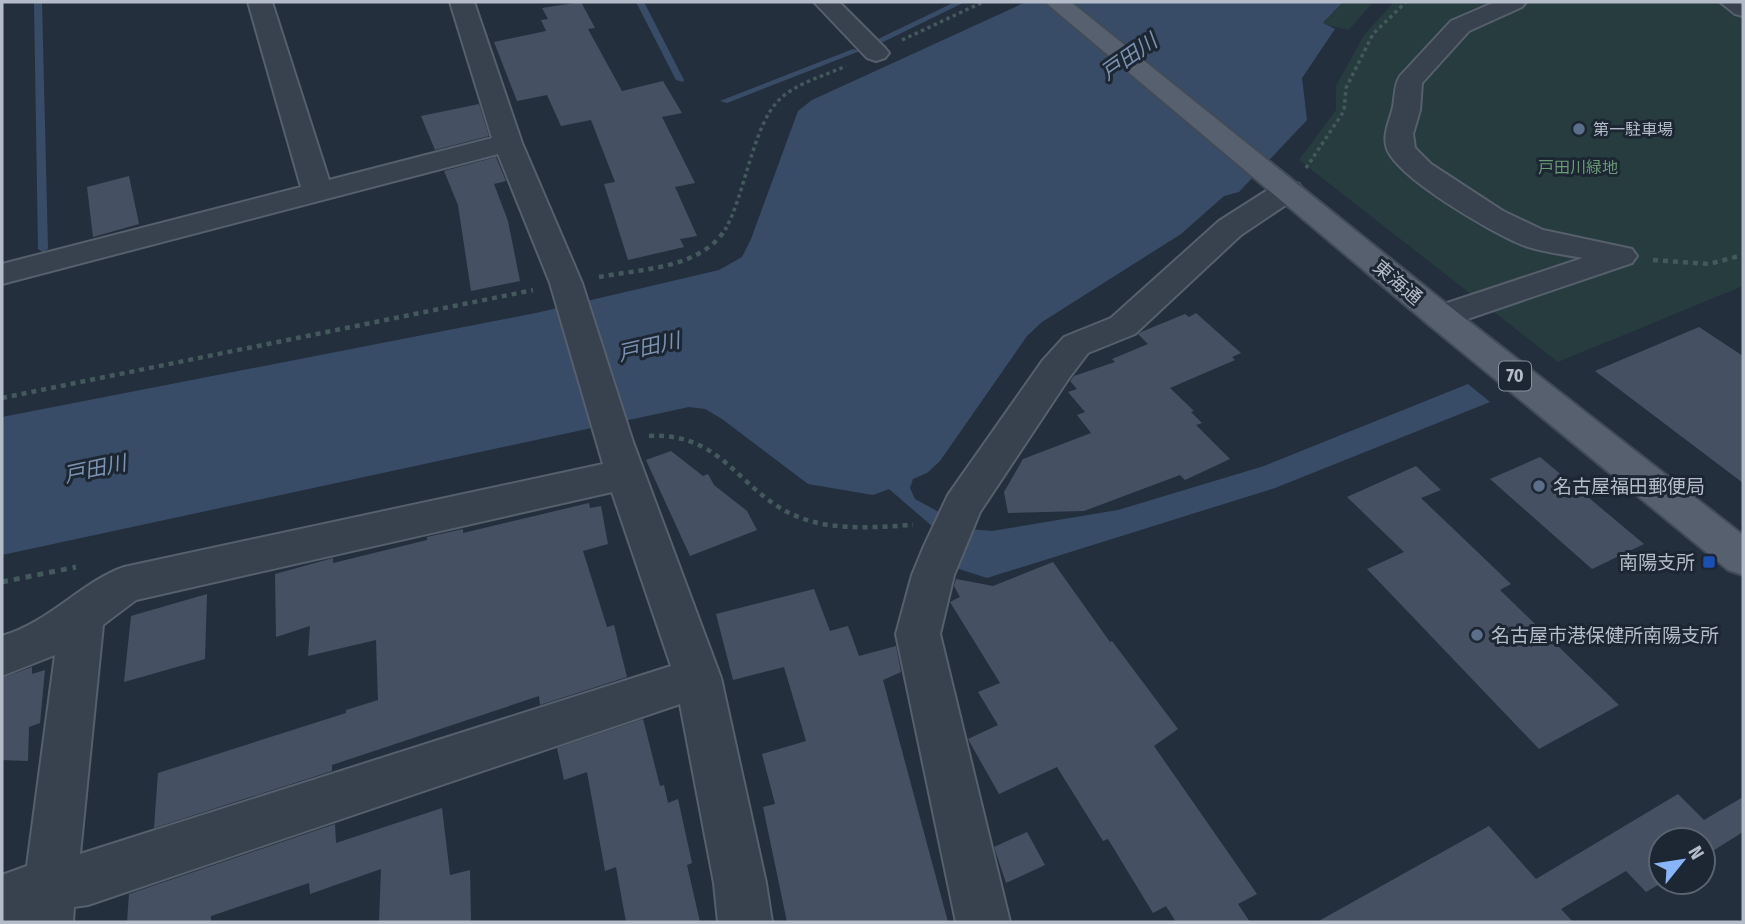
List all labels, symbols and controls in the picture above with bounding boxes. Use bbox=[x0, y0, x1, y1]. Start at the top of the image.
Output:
water label: 戸田川 bbox=[1096, 27, 1164, 86]
place label: 第一駐車場 bbox=[1593, 120, 1673, 139]
marker: 第一駐車場 bbox=[1571, 121, 1587, 137]
park label: 戸田川緑地 bbox=[1538, 158, 1618, 177]
street label: 東海通 bbox=[1368, 255, 1427, 310]
water label: 戸田川 bbox=[615, 327, 685, 367]
road number: 70 bbox=[1499, 362, 1531, 390]
water label: 戸田川 bbox=[61, 449, 130, 488]
place label: 名古屋福田郵便局 bbox=[1553, 475, 1705, 498]
marker: 名古屋福田郵便局 bbox=[1531, 478, 1547, 494]
place label: 南陽支所 bbox=[1619, 551, 1695, 574]
marker: 南陽支所 bbox=[1701, 554, 1717, 570]
place label: 名古屋市港保健所南陽支所 bbox=[1491, 624, 1719, 647]
marker: 名古屋市港保健所南陽支所 bbox=[1469, 627, 1485, 643]
north arrow bbox=[1647, 826, 1717, 896]
text: N bbox=[1683, 842, 1709, 863]

